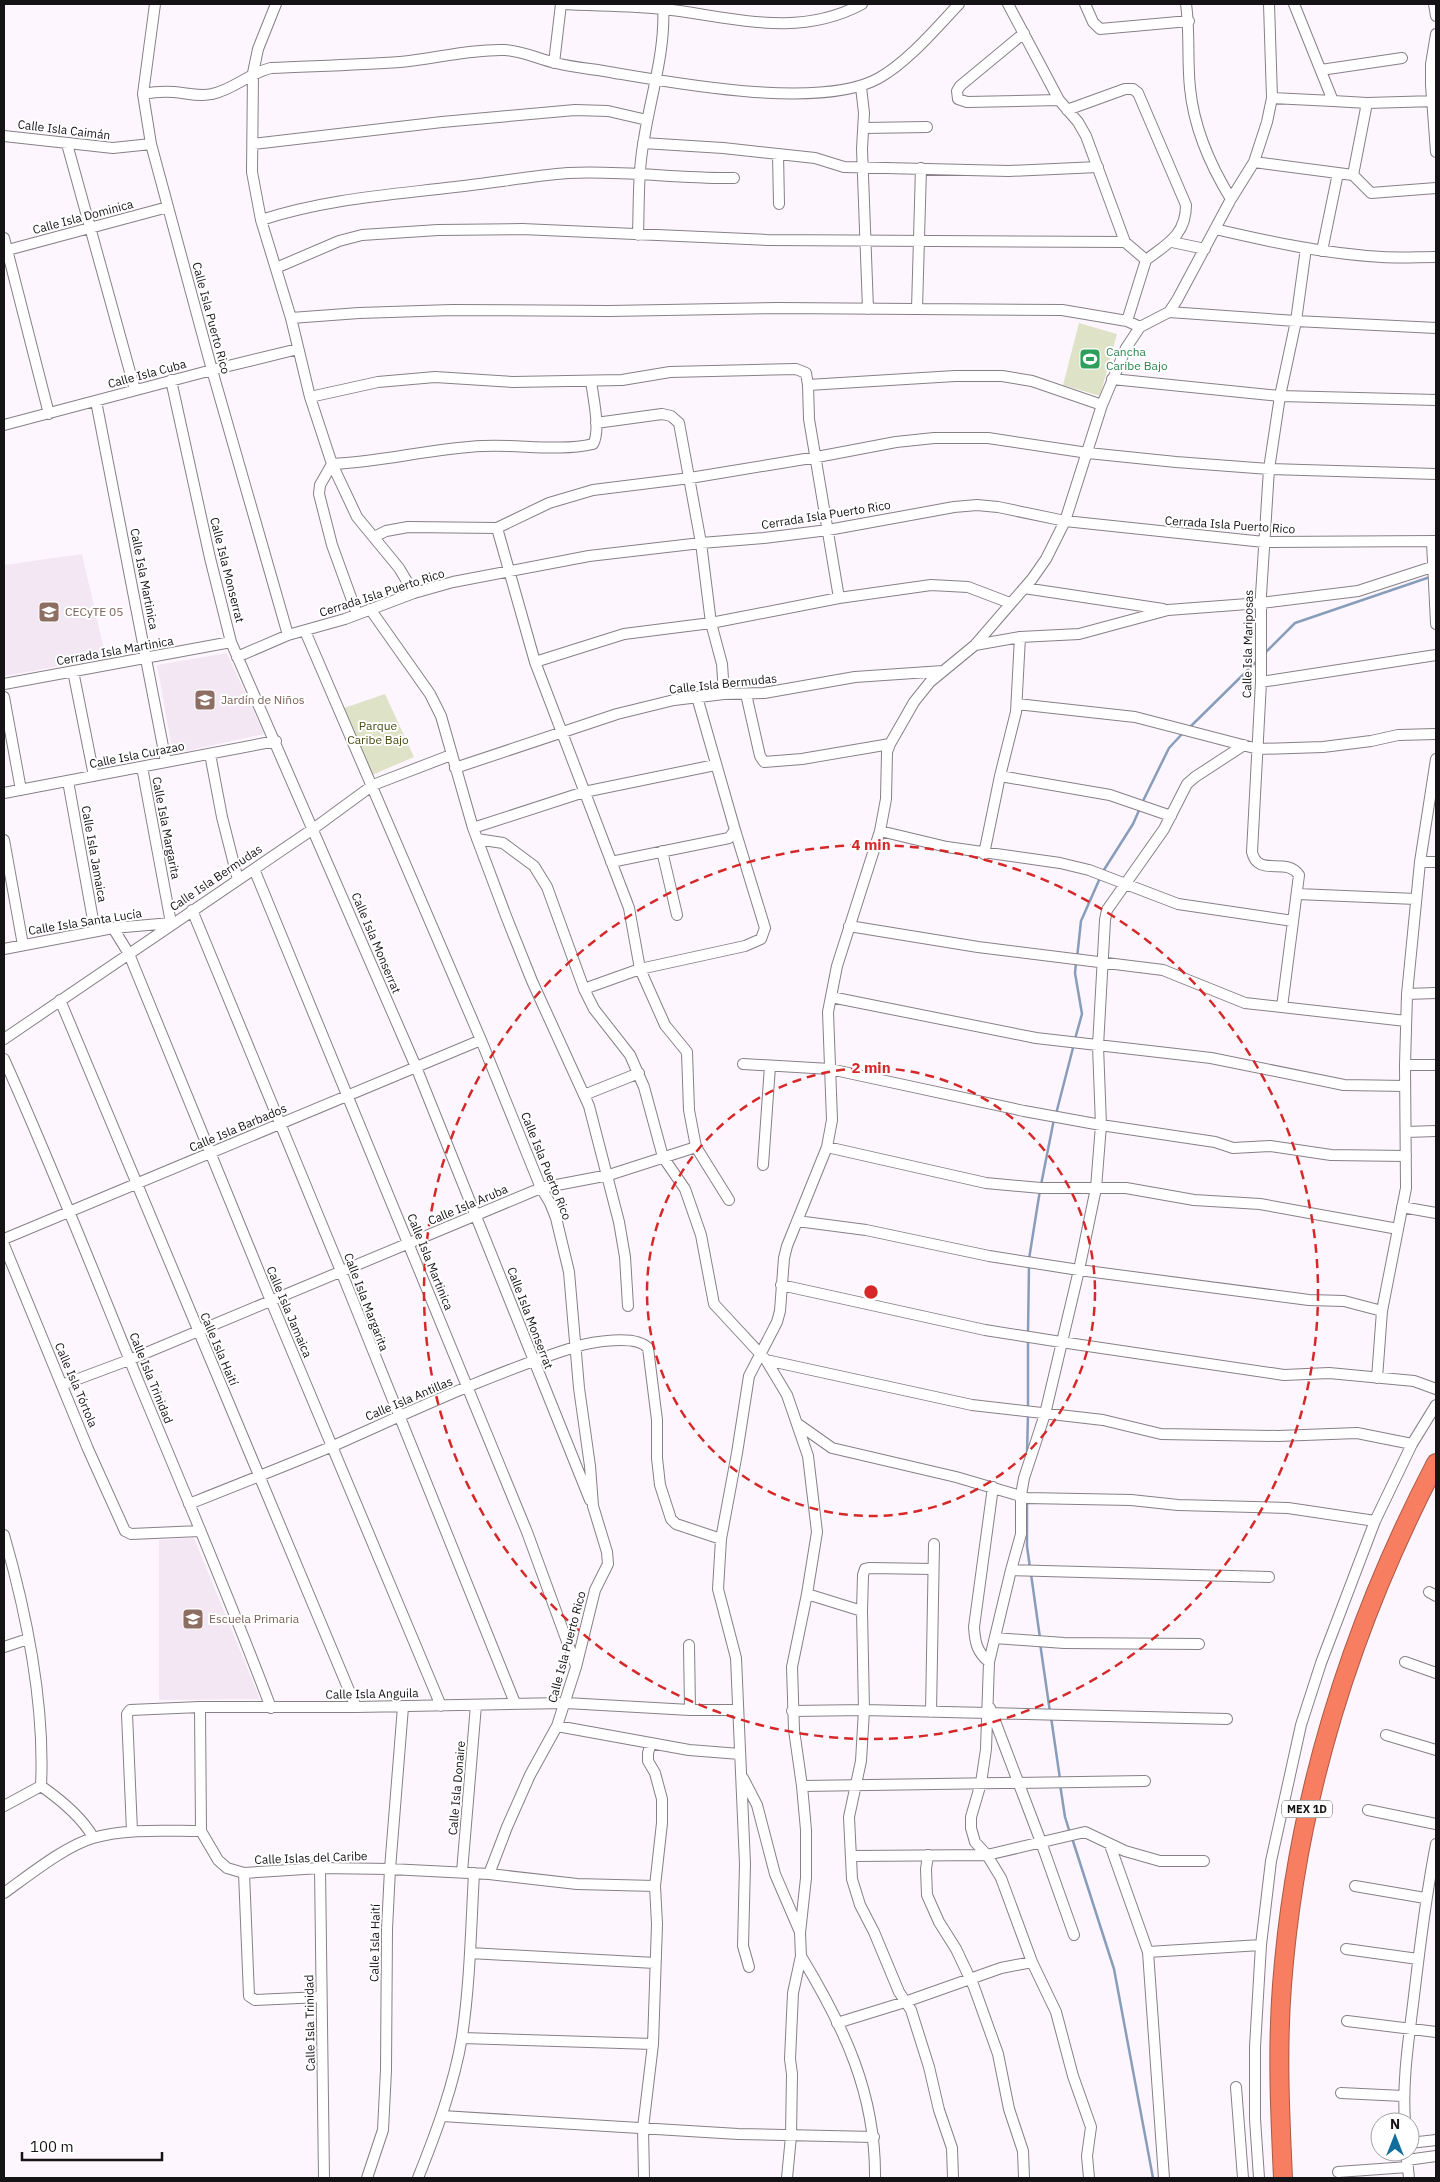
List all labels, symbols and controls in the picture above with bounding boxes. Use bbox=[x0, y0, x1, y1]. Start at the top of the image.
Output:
street label: Calle Isla Caimán bbox=[17, 116, 111, 143]
street label: Calle Isla Dominica bbox=[31, 196, 135, 237]
street label: Calle Isla Puerto Rico bbox=[189, 260, 234, 376]
place label: Cancha Caribe Bajo bbox=[1106, 344, 1168, 373]
sports icon: Cancha Caribe Bajo bbox=[1078, 347, 1102, 371]
street label: Calle Isla Cuba bbox=[106, 356, 188, 391]
street label: Cerrada Isla Puerto Rico bbox=[760, 497, 892, 532]
street label: Cerrada Isla Puerto Rico bbox=[1164, 512, 1296, 537]
street label: Calle Isla Monserrat bbox=[207, 516, 248, 624]
street label: Calle Isla Martinica bbox=[127, 527, 162, 631]
street label: Cerrada Isla Puerto Rico bbox=[317, 565, 447, 620]
street label: Calle Isla Mariposas bbox=[1239, 590, 1256, 698]
school or university icon: CECyTE 05 bbox=[37, 600, 61, 624]
place label: CECyTE 05 bbox=[65, 604, 124, 619]
street label: Cerrada Isla Martinica bbox=[55, 633, 175, 668]
street label: Calle Isla Bermudas bbox=[668, 670, 778, 697]
school or university icon: Jardín de Niños bbox=[193, 688, 217, 712]
place label: Jardín de Niños bbox=[221, 692, 305, 707]
park label: Parque Caribe Bajo bbox=[347, 718, 409, 747]
street label: Calle Isla Curazao bbox=[88, 738, 186, 771]
street label: Calle Isla Margarita bbox=[149, 775, 184, 881]
street label: Calle Isla Jamaica bbox=[79, 804, 110, 904]
text: 4 min bbox=[851, 835, 891, 854]
street label: Calle Isla Bermudas bbox=[167, 841, 265, 914]
street label: Calle Isla Monserrat bbox=[348, 890, 404, 995]
street label: Calle Isla Santa Lucía bbox=[27, 905, 143, 938]
text: 2 min bbox=[851, 1058, 891, 1077]
street label: Calle Isla Barbados bbox=[187, 1100, 289, 1155]
street label: Calle Isla Puerto Rico bbox=[518, 1110, 575, 1222]
street label: Calle Isla Aruba bbox=[426, 1181, 510, 1228]
street label: Calle Isla Martinica bbox=[404, 1211, 457, 1313]
street label: Calle Isla Margarita bbox=[341, 1251, 392, 1354]
street label: Calle Isla Jamaica bbox=[263, 1264, 316, 1360]
street label: Calle Isla Monserrat bbox=[504, 1265, 557, 1371]
centre of rings bbox=[862, 1283, 880, 1301]
street label: Calle Isla Haití bbox=[197, 1310, 242, 1388]
street label: Calle Isla Trinidad bbox=[126, 1330, 177, 1425]
street label: Calle Isla Tórtola bbox=[52, 1340, 101, 1430]
street label: Calle Isla Antillas bbox=[363, 1373, 455, 1424]
street label: Calle Isla Puerto Rico bbox=[544, 1589, 589, 1704]
school or university icon: Escuela Primaria bbox=[181, 1607, 205, 1631]
place label: Escuela Primaria bbox=[209, 1611, 300, 1626]
street label: Calle Isla Anguila bbox=[325, 1685, 419, 1702]
street label: Calle Isla Donaire bbox=[445, 1740, 468, 1836]
road number: MEX 1D bbox=[1282, 1800, 1332, 1818]
street label: Calle Islas del Caribe bbox=[254, 1848, 368, 1867]
street label: Calle Isla Haití bbox=[366, 1904, 383, 1982]
street label: Calle Isla Trinidad bbox=[301, 1974, 318, 2072]
north arrow bbox=[1370, 2112, 1420, 2162]
text: N bbox=[1390, 2115, 1400, 2133]
scale bar bbox=[22, 2130, 162, 2162]
text: 100 m bbox=[30, 2137, 74, 2156]

